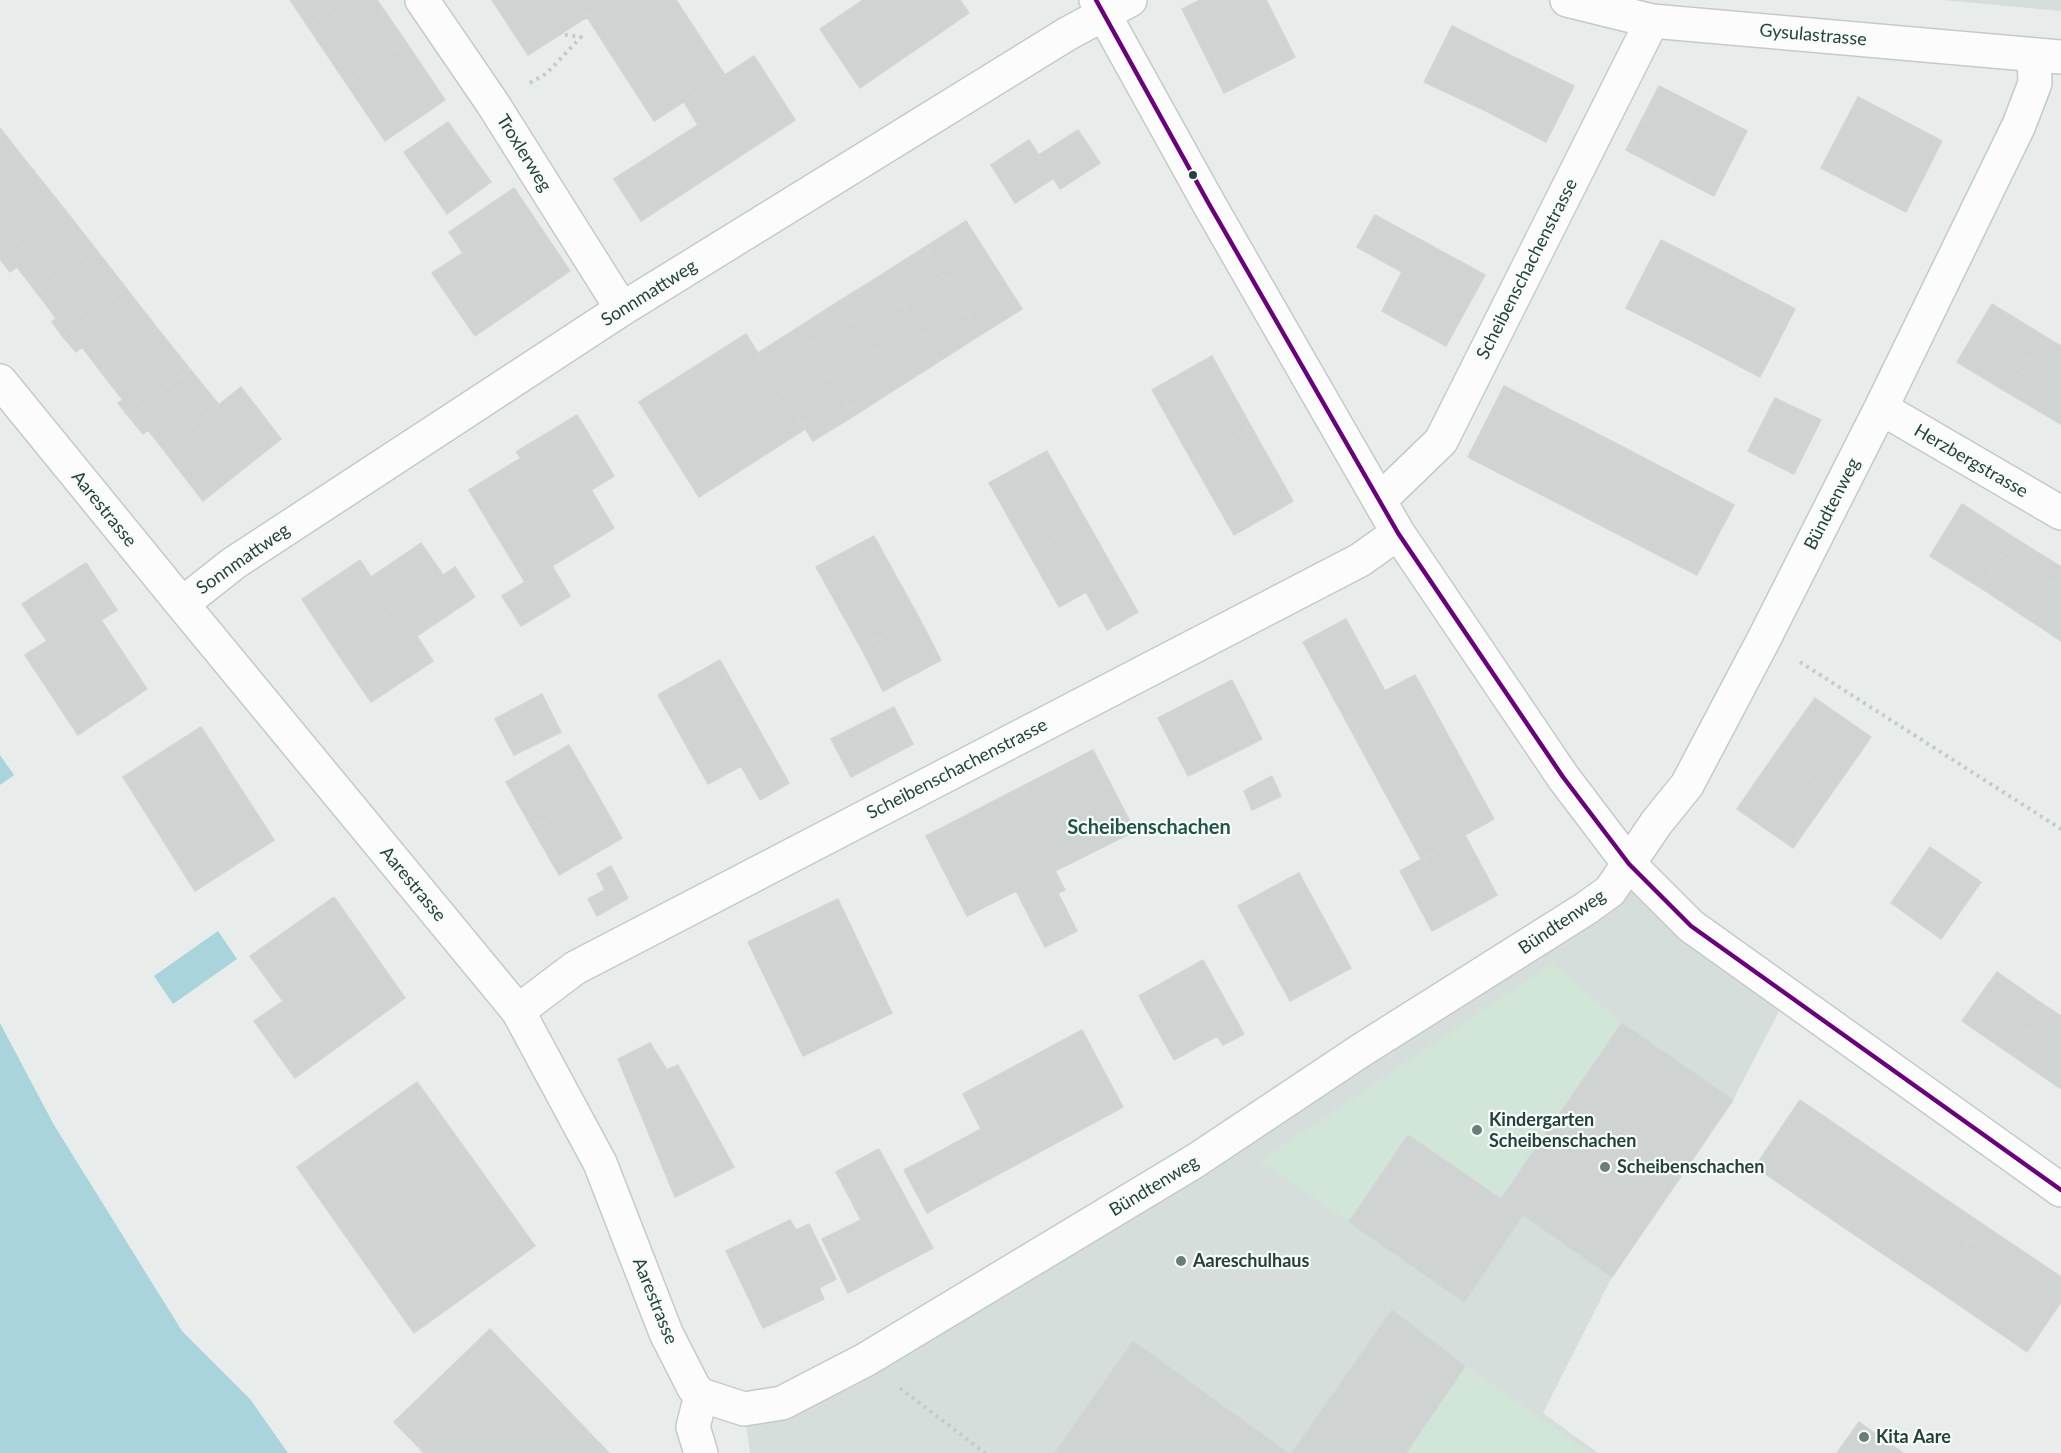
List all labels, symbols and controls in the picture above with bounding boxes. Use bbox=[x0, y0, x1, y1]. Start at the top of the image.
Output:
street label: Gysulastrasse bbox=[1758, 20, 1868, 50]
street label: Troxlerweg bbox=[492, 110, 556, 196]
unlabelled marker bbox=[1187, 169, 1199, 181]
street label: Scheibenschachenstrasse bbox=[1472, 175, 1582, 363]
street label: Sonnmattweg bbox=[597, 255, 701, 331]
street label: Herzbergstrasse bbox=[1910, 420, 2032, 502]
street label: Bündtenweg bbox=[1800, 454, 1864, 554]
street label: Aarestrasse bbox=[67, 467, 141, 551]
street label: Sonnmattweg bbox=[192, 519, 294, 599]
street label: Scheibenschachenstrasse bbox=[863, 714, 1051, 824]
district label: Scheibenschachen bbox=[1067, 816, 1231, 840]
street label: Aarestrasse bbox=[375, 842, 451, 926]
street label: Bündtenweg bbox=[1514, 885, 1610, 959]
place label: Kindergarten Scheibenschachen bbox=[1489, 1109, 1636, 1152]
marker: Kindergarten Scheibenschachen bbox=[1470, 1123, 1484, 1137]
street label: Bündtenweg bbox=[1105, 1151, 1203, 1221]
place label: Scheibenschachen bbox=[1617, 1156, 1764, 1178]
marker: Scheibenschachen bbox=[1598, 1160, 1612, 1174]
place label: Aareschulhaus bbox=[1193, 1250, 1309, 1272]
marker: Aareschulhaus bbox=[1174, 1254, 1188, 1268]
street label: Aarestrasse bbox=[628, 1255, 682, 1347]
place label: Kita Aare bbox=[1876, 1426, 1951, 1448]
marker: Kita Aare bbox=[1857, 1430, 1871, 1444]

